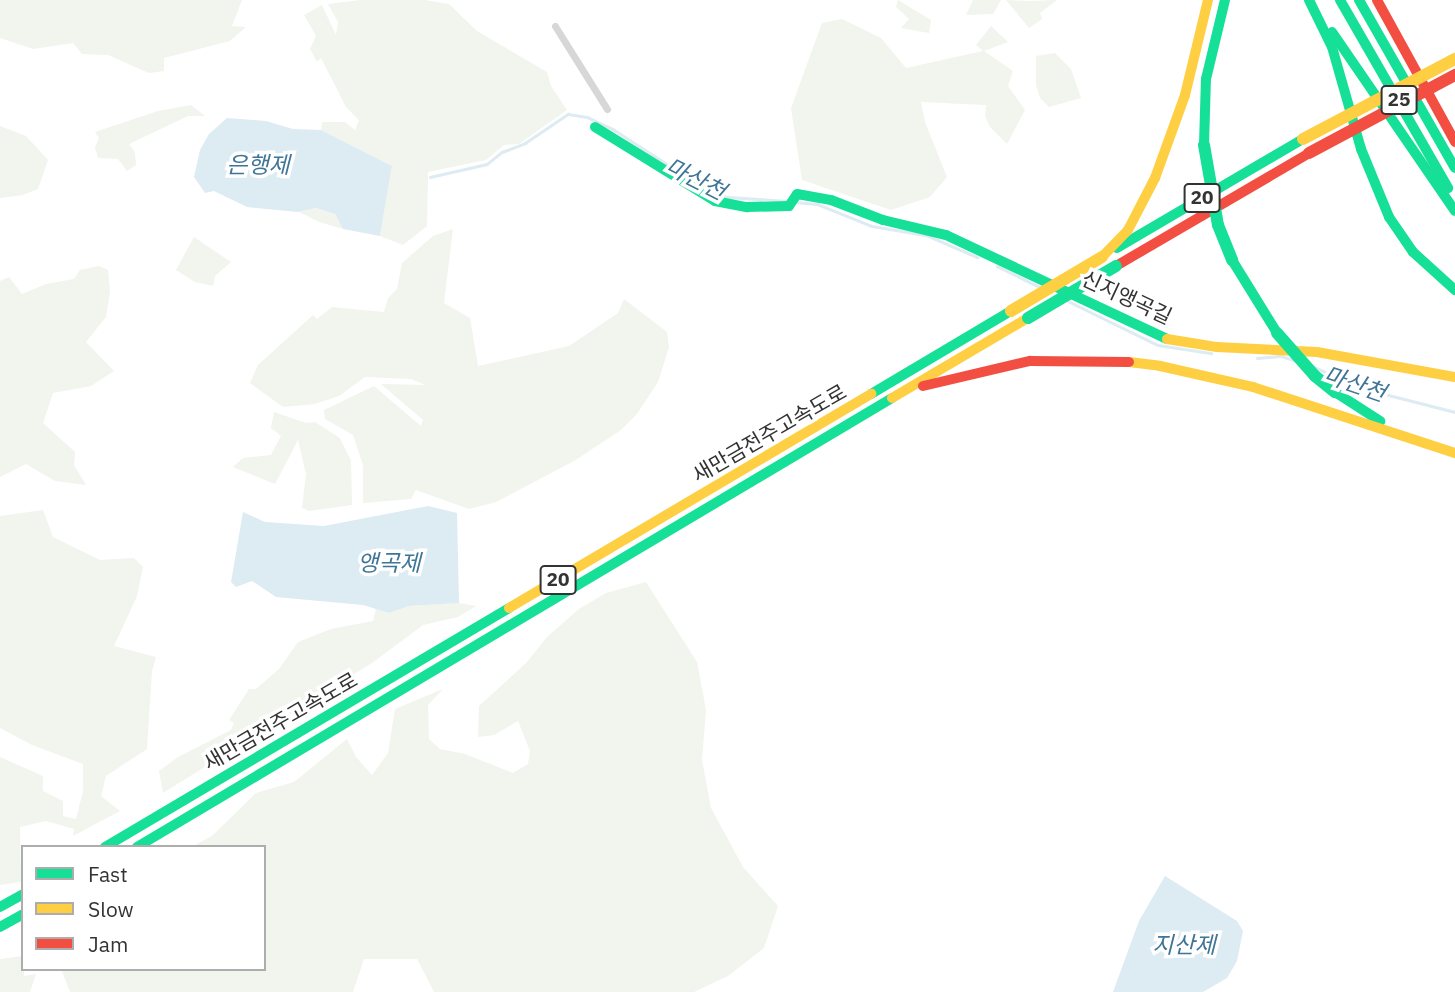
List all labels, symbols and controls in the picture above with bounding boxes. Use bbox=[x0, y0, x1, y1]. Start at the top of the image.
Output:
road number: 25 bbox=[1380, 85, 1418, 116]
water label: 은행제 bbox=[226, 150, 290, 178]
water label: 마산천 bbox=[661, 151, 731, 205]
road number: 20 bbox=[1183, 182, 1221, 214]
street label: 신지앵곡길 bbox=[1078, 265, 1176, 329]
water label: 마산천 bbox=[1320, 360, 1390, 406]
street label: 새만금전주고속도로 bbox=[687, 379, 851, 487]
water label: 앵곡제 bbox=[357, 548, 421, 576]
road number: 20 bbox=[539, 565, 577, 596]
street label: 새만금전주고속도로 bbox=[198, 667, 362, 775]
legend bbox=[21, 845, 266, 971]
text: Fast bbox=[88, 860, 128, 888]
text: Slow bbox=[88, 895, 134, 923]
text: Jam bbox=[88, 930, 128, 958]
water label: 지산제 bbox=[1152, 930, 1216, 958]

